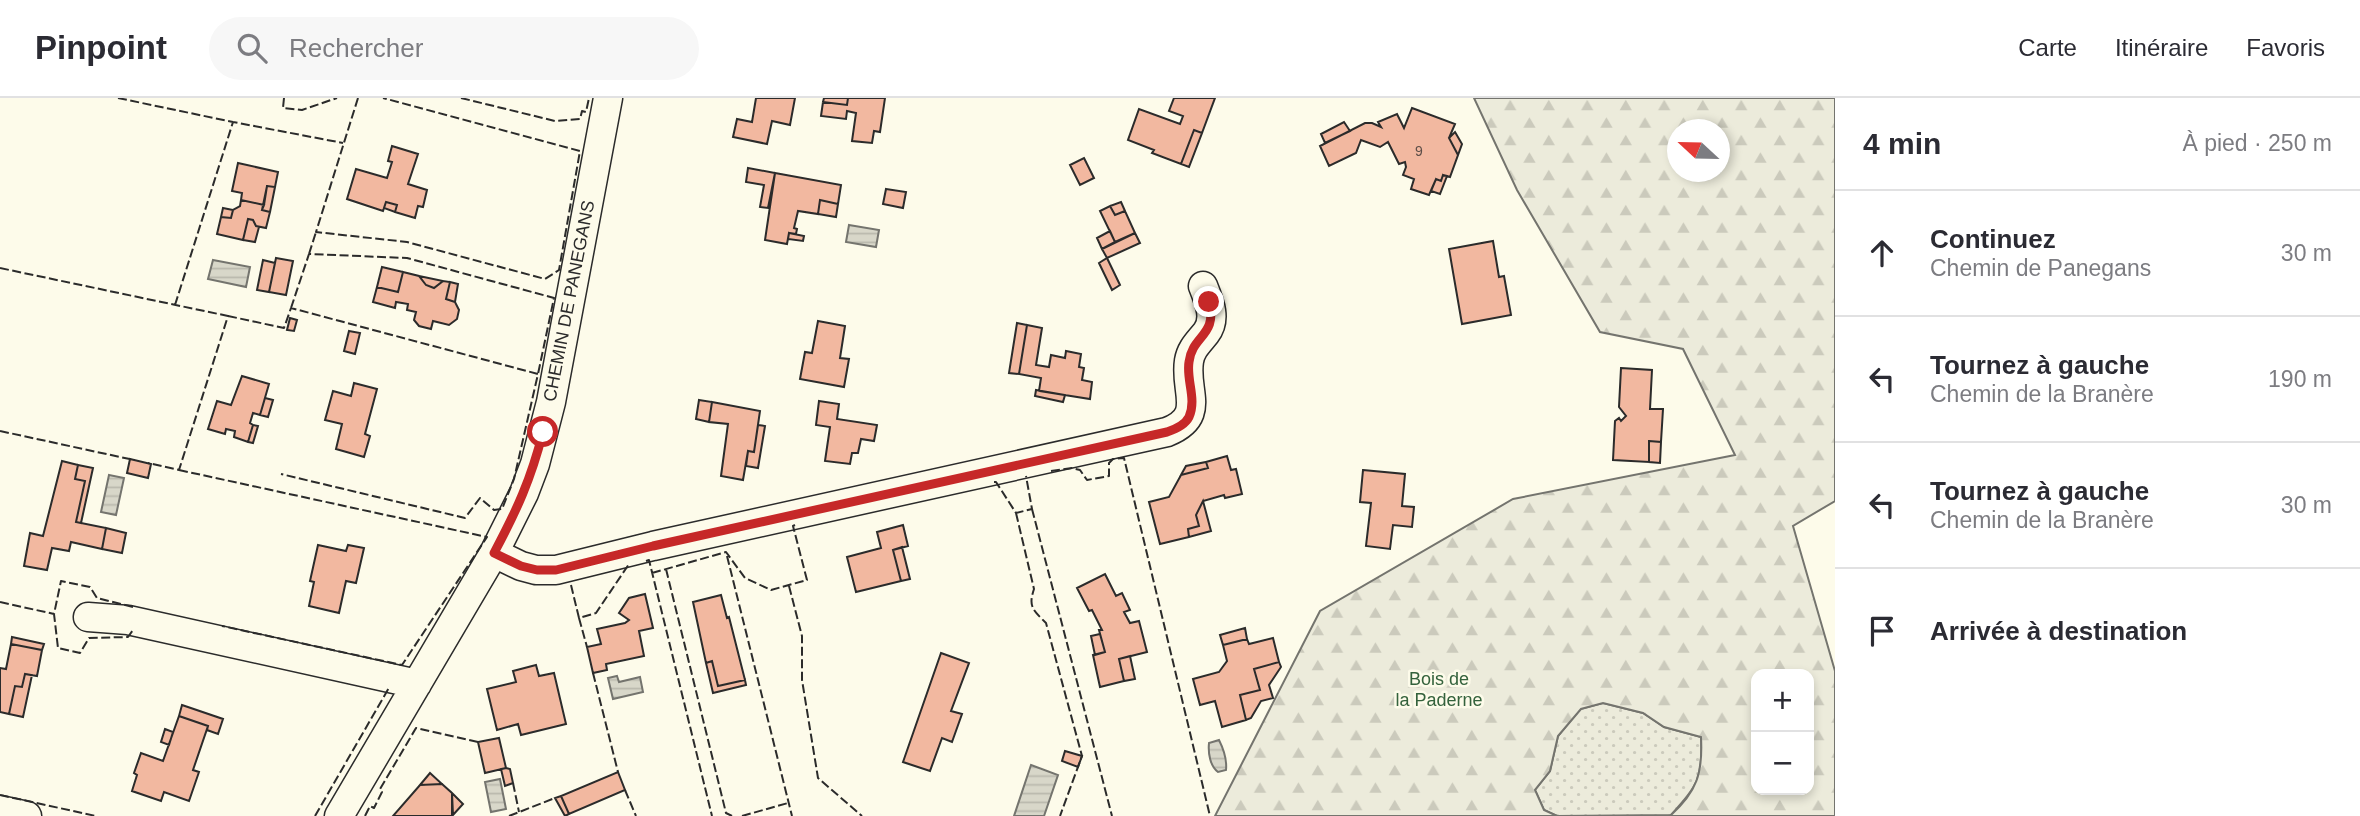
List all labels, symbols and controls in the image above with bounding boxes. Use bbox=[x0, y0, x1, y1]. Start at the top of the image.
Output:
search box bbox=[209, 17, 699, 80]
text: Pinpoint bbox=[35, 29, 167, 66]
icon: search bbox=[233, 29, 271, 67]
text: Rechercher bbox=[289, 33, 423, 63]
text: Carte bbox=[2018, 34, 2077, 61]
text: Itinéraire bbox=[2115, 34, 2208, 61]
text: Favoris bbox=[2246, 34, 2325, 61]
north arrow bbox=[1667, 119, 1730, 182]
text: 4 min bbox=[1863, 127, 1941, 160]
text: À pied · 250 m bbox=[2182, 130, 2332, 156]
house number: 9 bbox=[1415, 143, 1423, 159]
street label: CHEMIN DE PANEGANS bbox=[540, 199, 598, 403]
text: Continuez bbox=[1930, 224, 2056, 254]
icon: ahead bbox=[1863, 234, 1901, 272]
text: 30 m bbox=[2281, 240, 2332, 266]
text: Chemin de Panegans bbox=[1930, 255, 2151, 281]
route end bbox=[1193, 286, 1224, 317]
text: Tournez à gauche bbox=[1930, 350, 2149, 380]
icon: left bbox=[1863, 360, 1901, 398]
text: 190 m bbox=[2268, 366, 2332, 392]
text: Chemin de la Branère bbox=[1930, 381, 2154, 407]
route start bbox=[527, 416, 558, 447]
text: Tournez à gauche bbox=[1930, 476, 2149, 506]
icon: left bbox=[1863, 486, 1901, 524]
text: 30 m bbox=[2281, 492, 2332, 518]
text: Chemin de la Branère bbox=[1930, 507, 2154, 533]
icon: arrive bbox=[1863, 612, 1901, 650]
text: Arrivée à destination bbox=[1930, 616, 2187, 646]
park label: Bois de la Paderne bbox=[1395, 669, 1483, 710]
map controls bbox=[1751, 669, 1814, 795]
button: + bbox=[1751, 669, 1814, 732]
button: − bbox=[1751, 732, 1814, 795]

